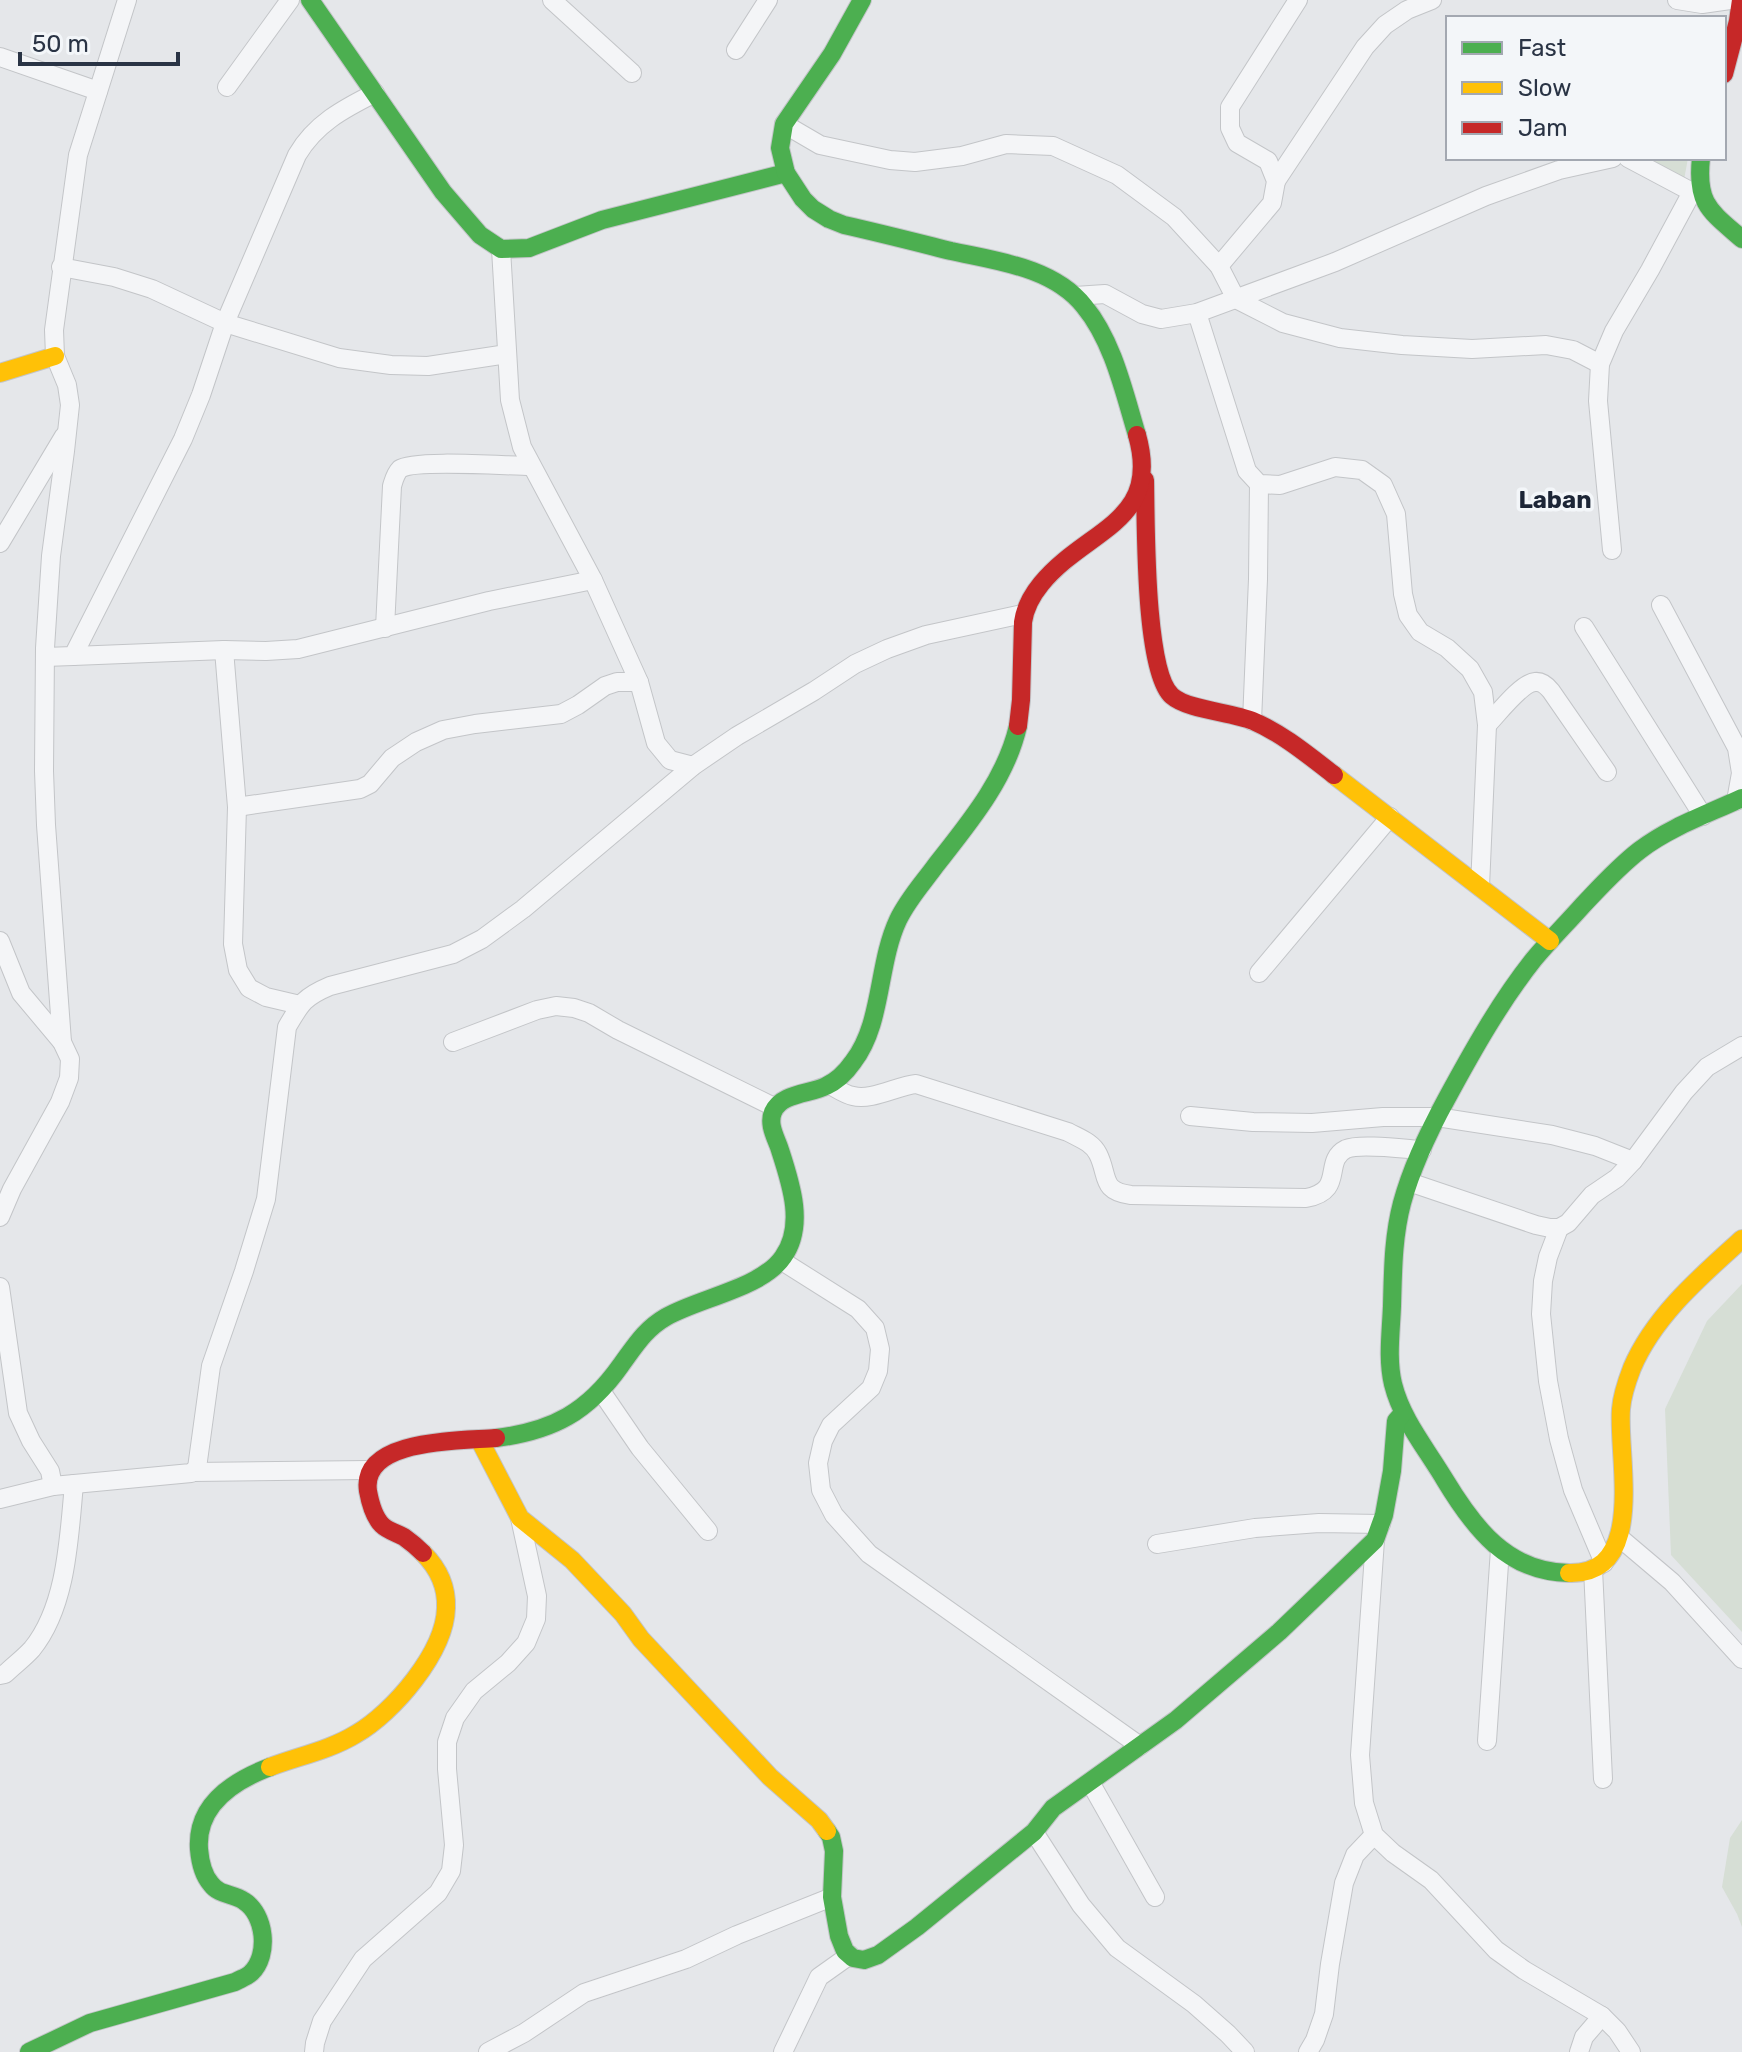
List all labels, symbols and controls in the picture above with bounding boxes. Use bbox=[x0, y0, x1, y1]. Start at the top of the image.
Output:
scale bar bbox=[20, 16, 178, 66]
legend bbox=[1446, 16, 1726, 160]
text: 50 m bbox=[32, 30, 89, 58]
text: Fast bbox=[1518, 34, 1566, 62]
text: Slow bbox=[1518, 74, 1571, 102]
text: Jam bbox=[1518, 114, 1568, 142]
district label: Laban bbox=[1518, 486, 1592, 514]

